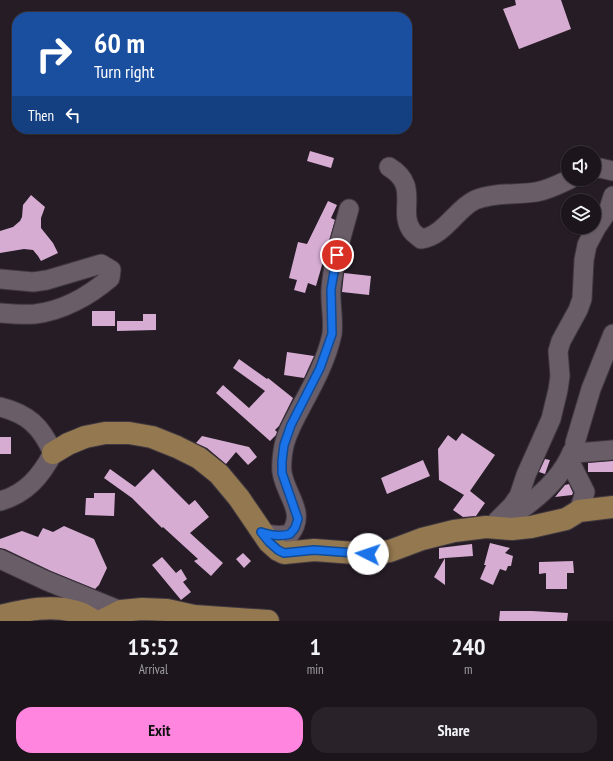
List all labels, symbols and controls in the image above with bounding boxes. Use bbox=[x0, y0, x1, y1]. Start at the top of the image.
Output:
text: 60 m bbox=[94, 24, 145, 61]
icon: right bbox=[28, 28, 80, 80]
text: Turn right bbox=[94, 60, 154, 83]
icon: left bbox=[62, 104, 84, 126]
text: Then bbox=[28, 106, 54, 125]
map controls bbox=[561, 146, 601, 234]
button: sound bbox=[561, 146, 601, 186]
button: layers bbox=[561, 194, 601, 234]
pin bbox=[320, 238, 354, 272]
icon: arrive bbox=[326, 244, 348, 266]
position arrow bbox=[347, 533, 389, 575]
text: 15:52 bbox=[127, 631, 179, 662]
text: 1 bbox=[309, 631, 321, 662]
text: 240 bbox=[451, 631, 486, 662]
text: Arrival bbox=[139, 661, 168, 678]
text: min bbox=[307, 661, 324, 678]
text: m bbox=[464, 661, 473, 678]
button: Exit bbox=[16, 707, 303, 753]
button: Share bbox=[311, 707, 597, 753]

